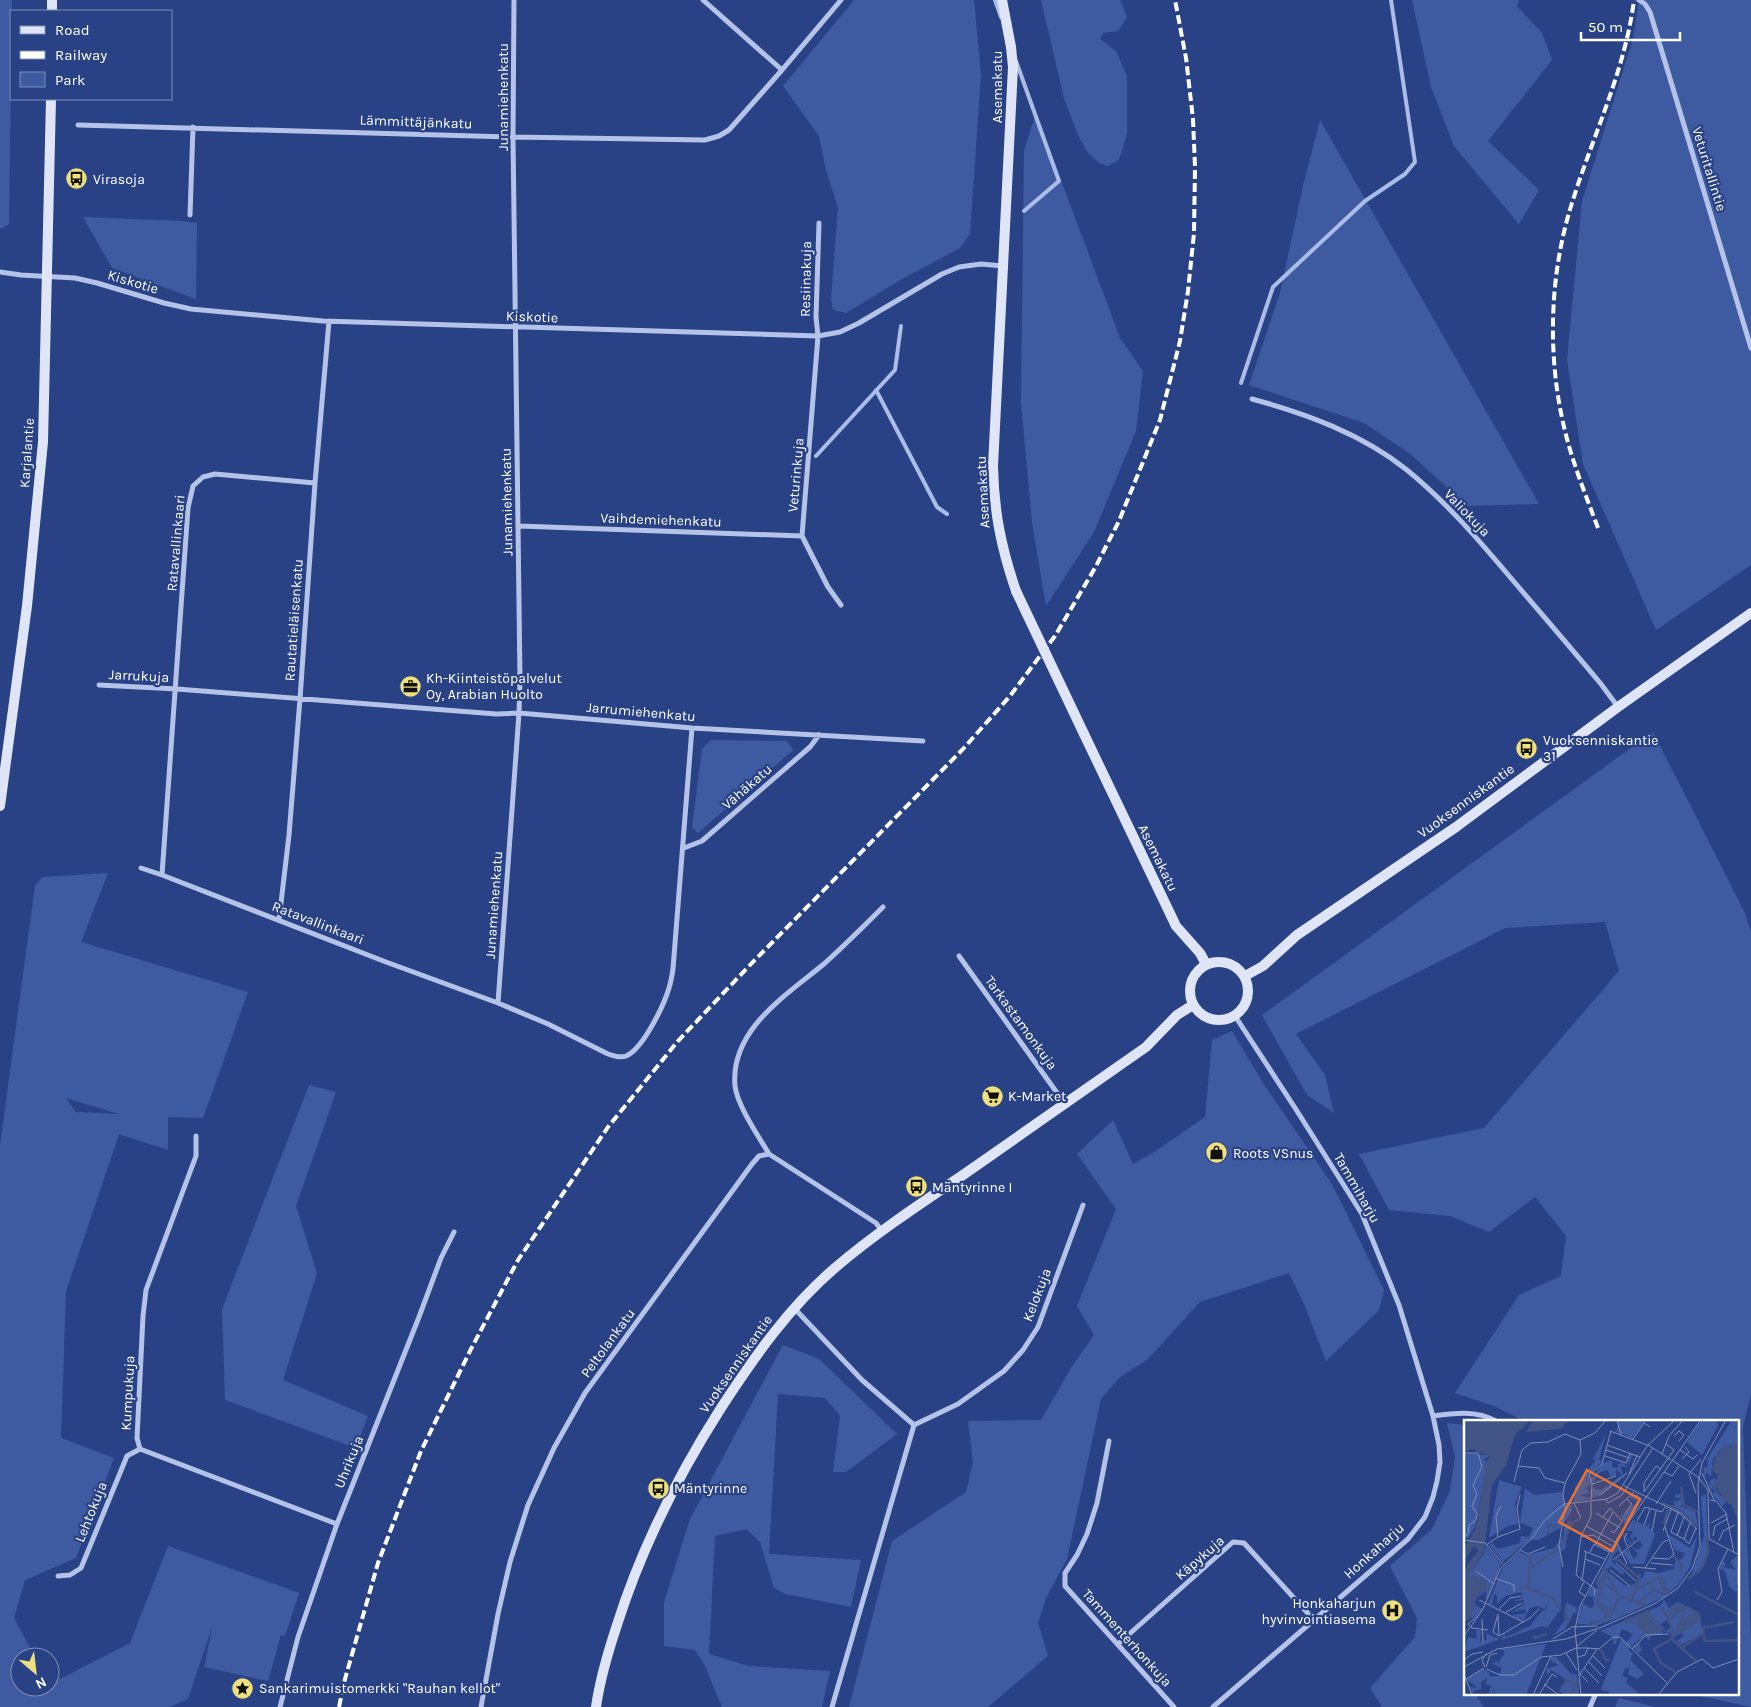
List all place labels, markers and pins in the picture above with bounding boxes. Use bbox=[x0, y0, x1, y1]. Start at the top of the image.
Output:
bus stop icon: Virasoja bbox=[65, 167, 89, 191]
place label: Virasoja bbox=[93, 171, 145, 188]
place label: Kh-Kiinteistöpalvelut Oy, Arabian Huolto bbox=[426, 670, 562, 703]
office icon: Kh-Kiinteistöpalvelut Oy, Arabian Huolto bbox=[398, 674, 422, 698]
place label: Vuoksenniskantie 31 bbox=[1543, 732, 1659, 765]
bus stop icon: Vuoksenniskantie 31 bbox=[1515, 736, 1539, 760]
supermarket icon: K-Market bbox=[980, 1084, 1004, 1108]
place label: K-Market bbox=[1008, 1088, 1066, 1105]
shop icon: Roots VSnus bbox=[1205, 1141, 1229, 1165]
place label: Roots VSnus bbox=[1233, 1145, 1313, 1162]
bus stop icon: Mäntyrinne I bbox=[904, 1175, 928, 1199]
place label: Mäntyrinne I bbox=[932, 1179, 1012, 1196]
bus stop icon: Mäntyrinne bbox=[646, 1476, 670, 1500]
place label: Mäntyrinne bbox=[674, 1480, 747, 1497]
place label: Honkaharjun hyvinvointiasema bbox=[1262, 1595, 1376, 1628]
hospital icon: Honkaharjun hyvinvointiasema bbox=[1380, 1599, 1404, 1623]
place icon: Sankarimuistomerkki "Rauhan kellot" bbox=[231, 1676, 255, 1700]
place label: Sankarimuistomerkki "Rauhan kellot" bbox=[259, 1680, 500, 1697]

